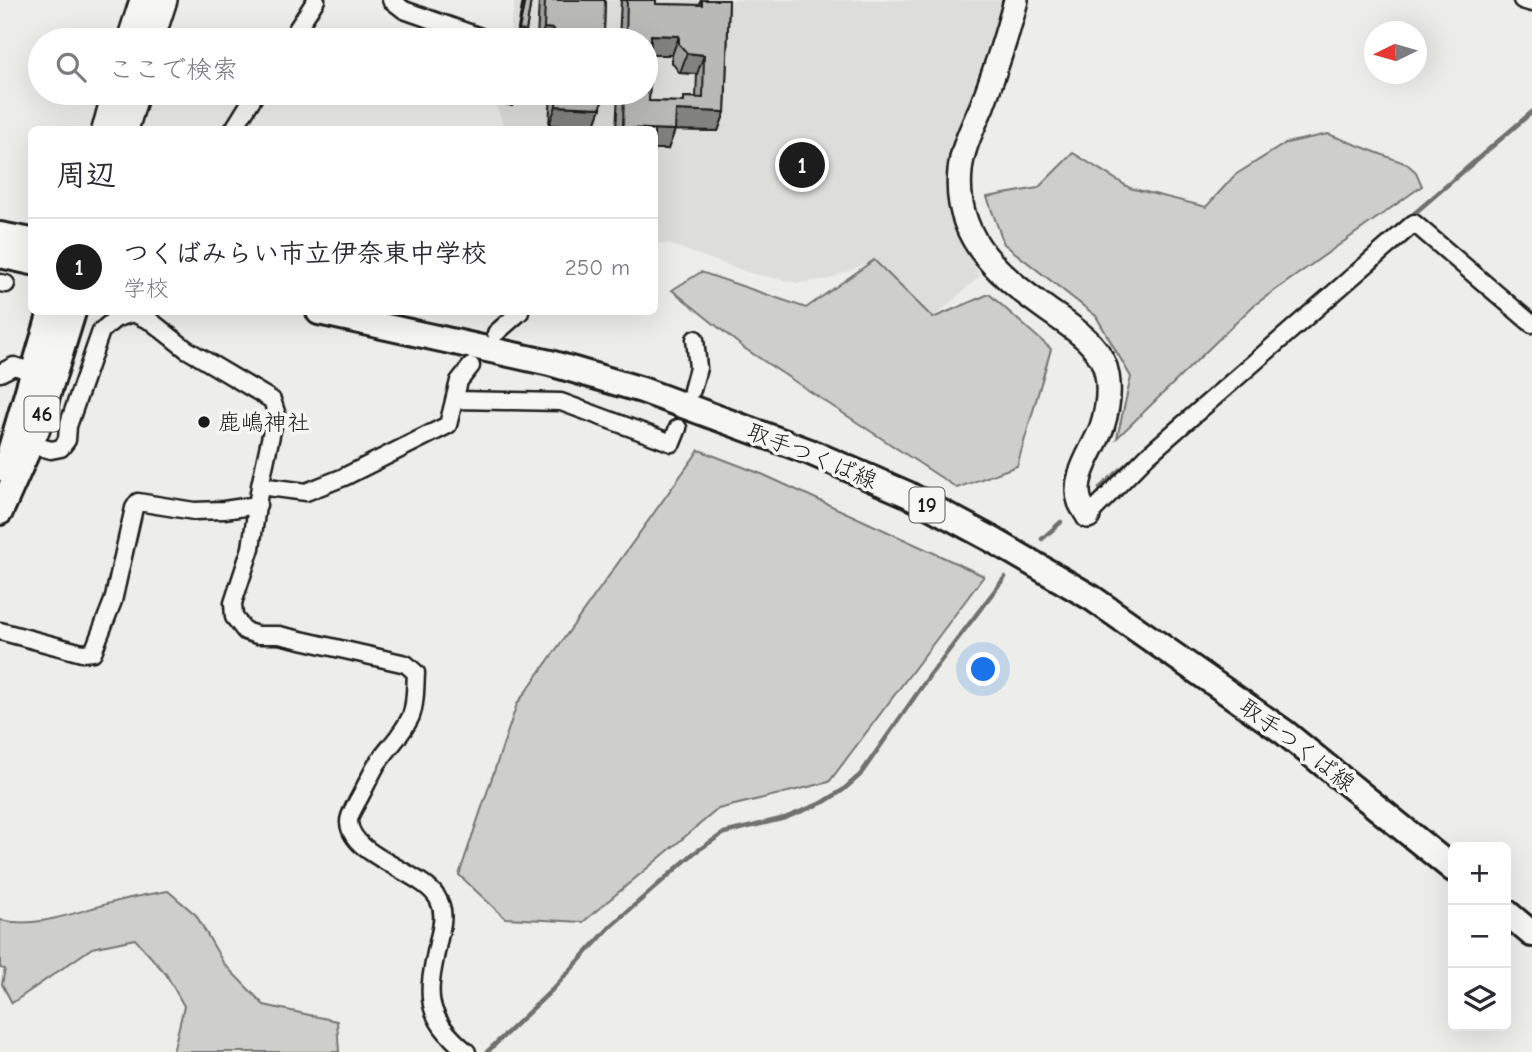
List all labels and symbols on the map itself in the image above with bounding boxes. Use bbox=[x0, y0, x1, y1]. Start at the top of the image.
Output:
north arrow bbox=[1364, 21, 1427, 84]
pin: 1 bbox=[779, 139, 825, 191]
road number: 46 bbox=[24, 396, 60, 432]
place label: 鹿嶋神社 bbox=[218, 409, 310, 436]
marker: 鹿嶋神社 bbox=[196, 414, 212, 430]
street label: 取手つくば線 bbox=[743, 418, 881, 494]
road number: 19 bbox=[909, 488, 944, 522]
your location bbox=[966, 652, 1000, 686]
street label: 取手つくば線 bbox=[1234, 693, 1360, 797]

